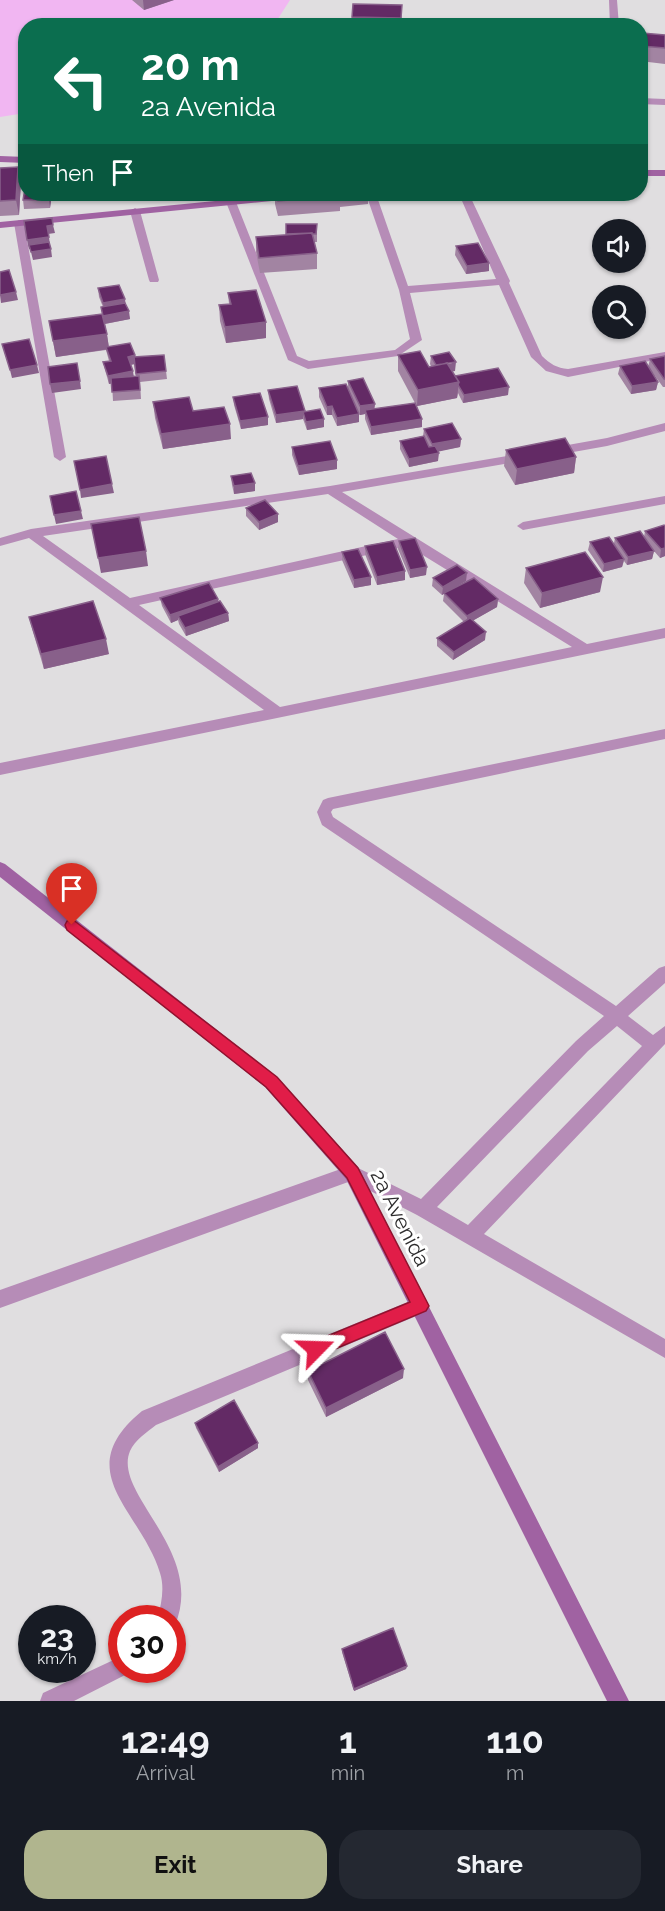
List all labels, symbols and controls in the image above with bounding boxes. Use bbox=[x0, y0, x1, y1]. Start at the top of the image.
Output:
text: 20 m bbox=[141, 41, 240, 90]
icon: left bbox=[42, 42, 120, 120]
text: 2a Avenida bbox=[141, 91, 276, 122]
icon: arrive bbox=[106, 156, 139, 189]
text: Then bbox=[42, 160, 94, 186]
map controls bbox=[592, 219, 646, 339]
button: sound bbox=[592, 219, 646, 273]
button: search bbox=[592, 285, 646, 339]
pin bbox=[46, 863, 97, 925]
icon: arrive bbox=[55, 872, 88, 905]
street label: 2a Avenida bbox=[365, 1165, 435, 1270]
position arrow bbox=[284, 1317, 348, 1381]
speed limit sign: 30 bbox=[108, 1605, 186, 1683]
text: 23 bbox=[40, 1619, 74, 1654]
text: km/h bbox=[37, 1650, 77, 1668]
text: 12:49 bbox=[121, 1719, 210, 1761]
text: 1 bbox=[339, 1719, 357, 1761]
text: 110 bbox=[486, 1719, 544, 1761]
text: Arrival bbox=[136, 1761, 195, 1785]
text: min bbox=[331, 1761, 365, 1785]
text: m bbox=[506, 1761, 524, 1785]
button: Exit bbox=[24, 1830, 327, 1899]
button: Share bbox=[339, 1830, 641, 1899]

